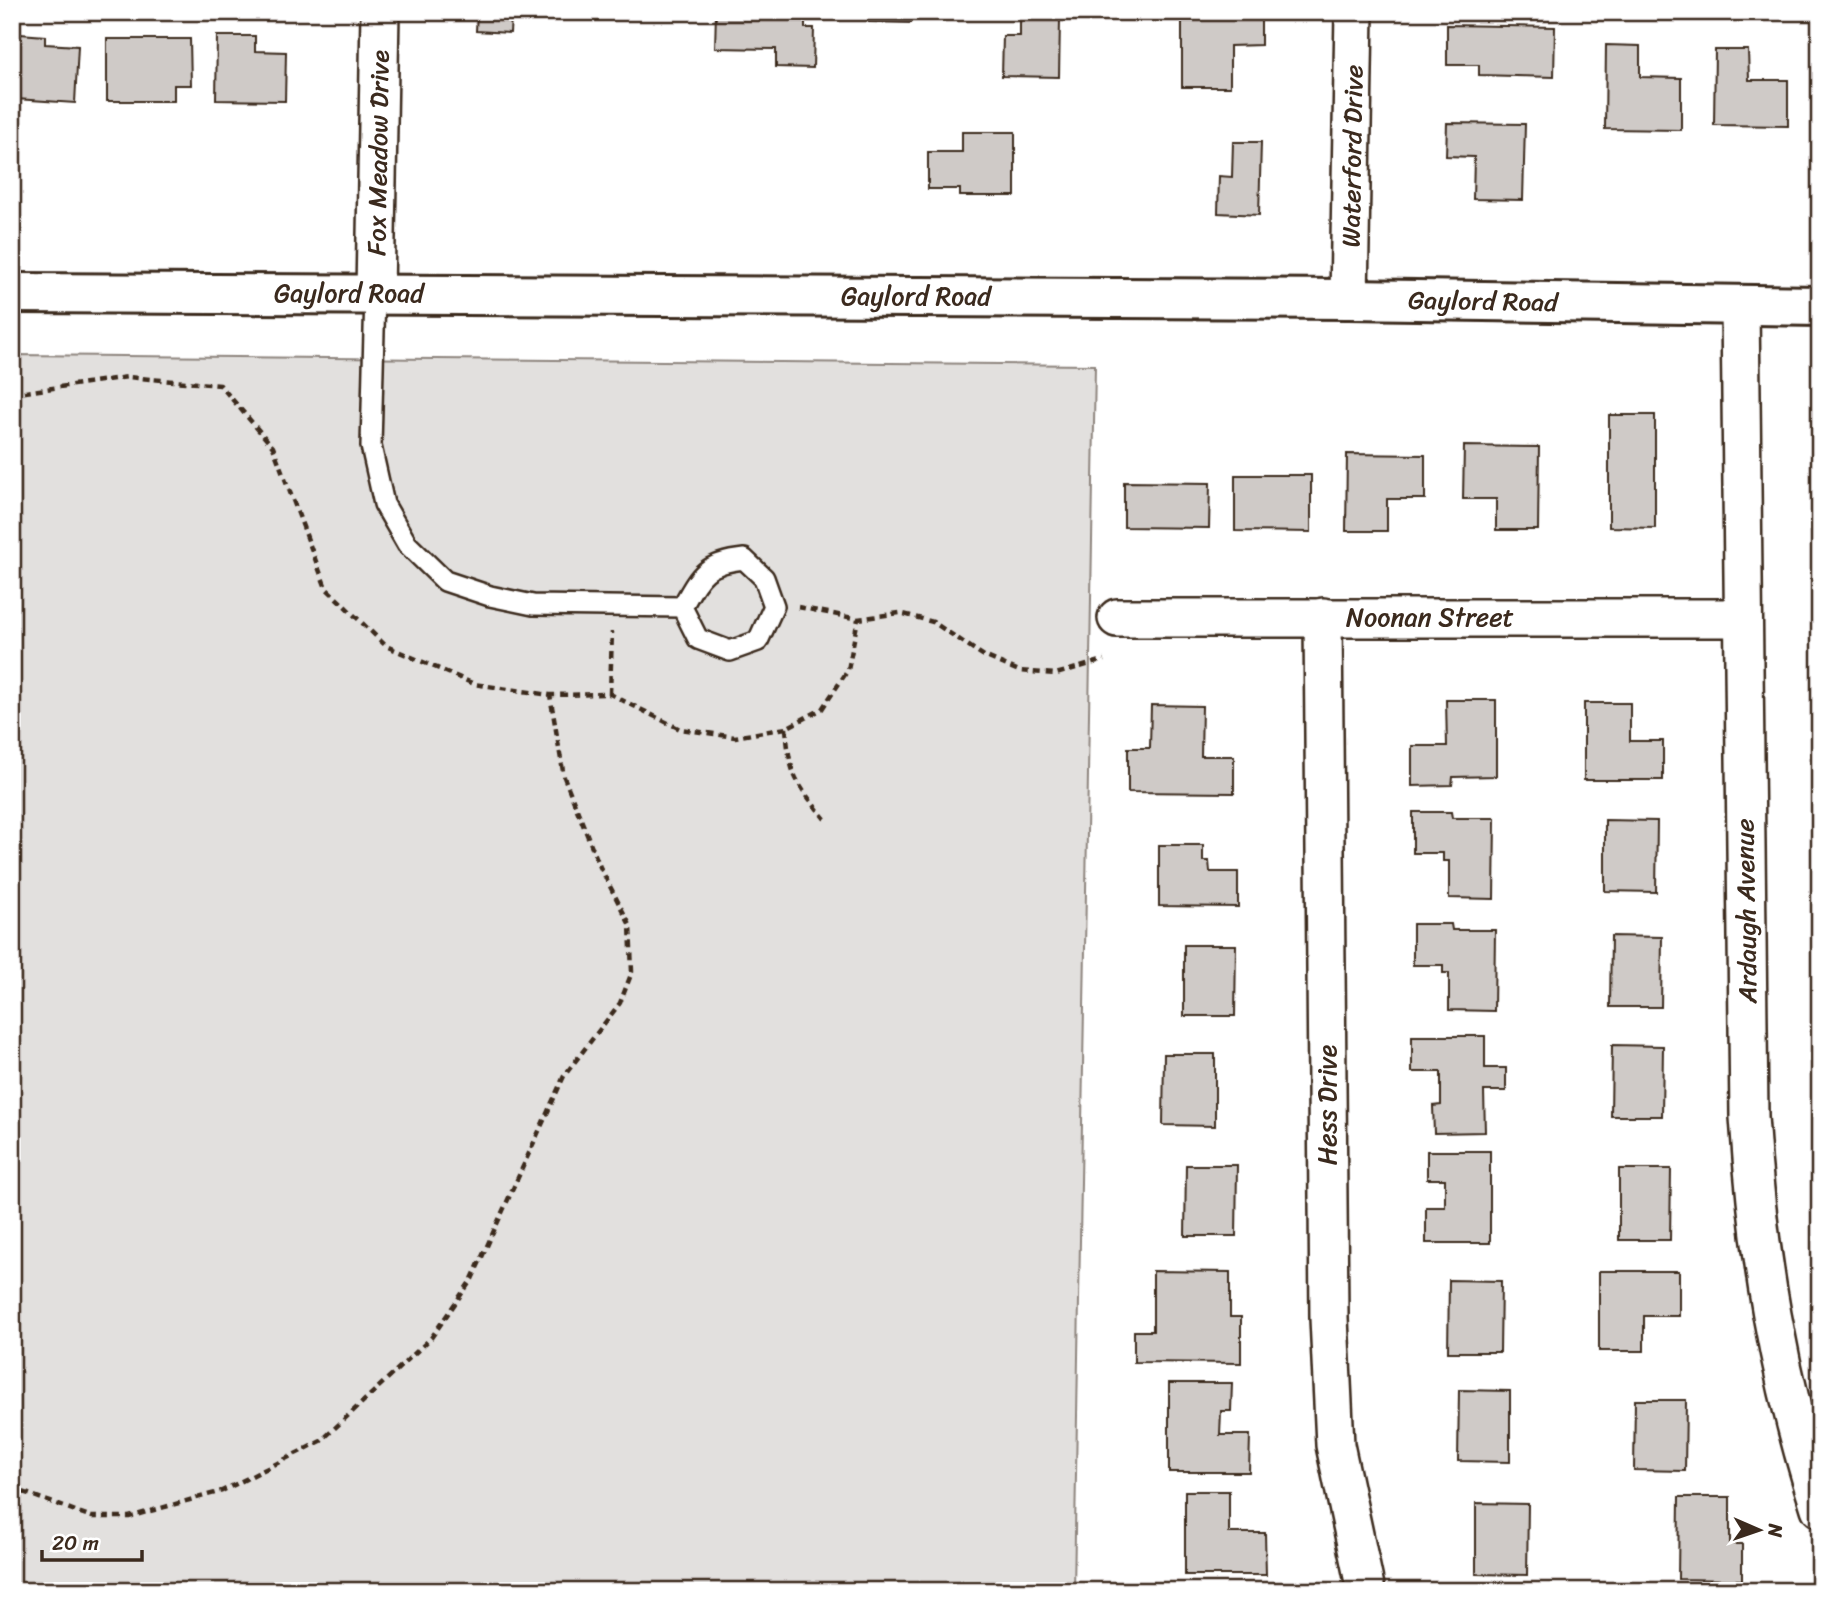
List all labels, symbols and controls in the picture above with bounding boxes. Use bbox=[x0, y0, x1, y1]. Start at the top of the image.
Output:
street label: Fox Meadow Drive bbox=[353, 49, 403, 256]
street label: Waterford Drive bbox=[1327, 64, 1377, 248]
street label: Gaylord Road bbox=[274, 270, 426, 316]
street label: Gaylord Road bbox=[841, 273, 993, 319]
street label: Gaylord Road bbox=[1408, 277, 1561, 325]
street label: Noonan Street bbox=[1346, 594, 1514, 640]
street label: Ardaugh Avenue bbox=[1721, 818, 1771, 1005]
street label: Hess Drive bbox=[1304, 1044, 1350, 1165]
north arrow bbox=[1724, 1494, 1794, 1564]
scale bar bbox=[42, 1519, 142, 1563]
text: N bbox=[1759, 1522, 1792, 1539]
text: 20 m bbox=[52, 1524, 99, 1562]

